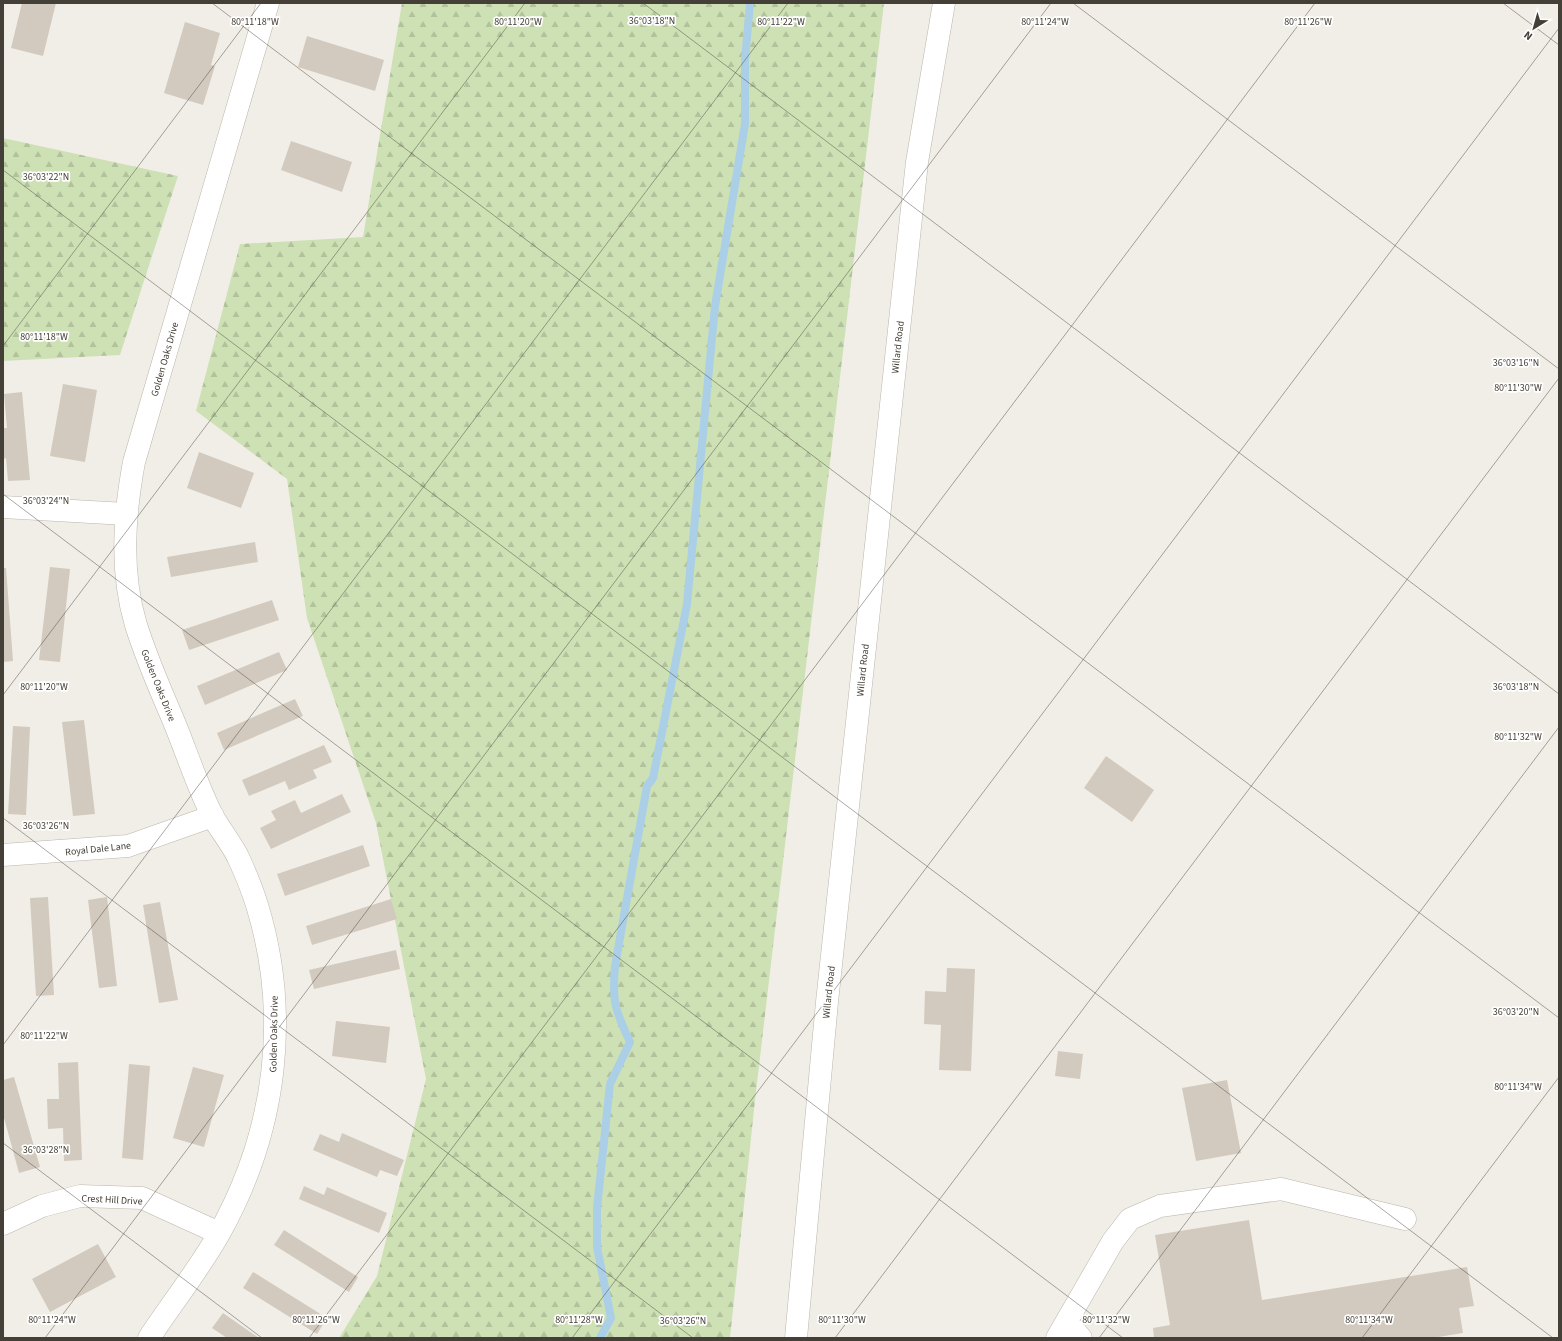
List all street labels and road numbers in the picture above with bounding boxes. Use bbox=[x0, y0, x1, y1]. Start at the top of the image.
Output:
street label: Golden Oaks Drive bbox=[148, 320, 182, 398]
street label: Willard Road bbox=[888, 320, 908, 374]
street label: Willard Road bbox=[853, 643, 873, 697]
street label: Golden Oaks Drive bbox=[137, 647, 179, 724]
street label: Royal Dale Lane bbox=[65, 839, 132, 859]
street label: Willard Road bbox=[819, 965, 839, 1019]
street label: Golden Oaks Drive bbox=[266, 996, 282, 1072]
street label: Crest Hill Drive bbox=[81, 1191, 143, 1209]

